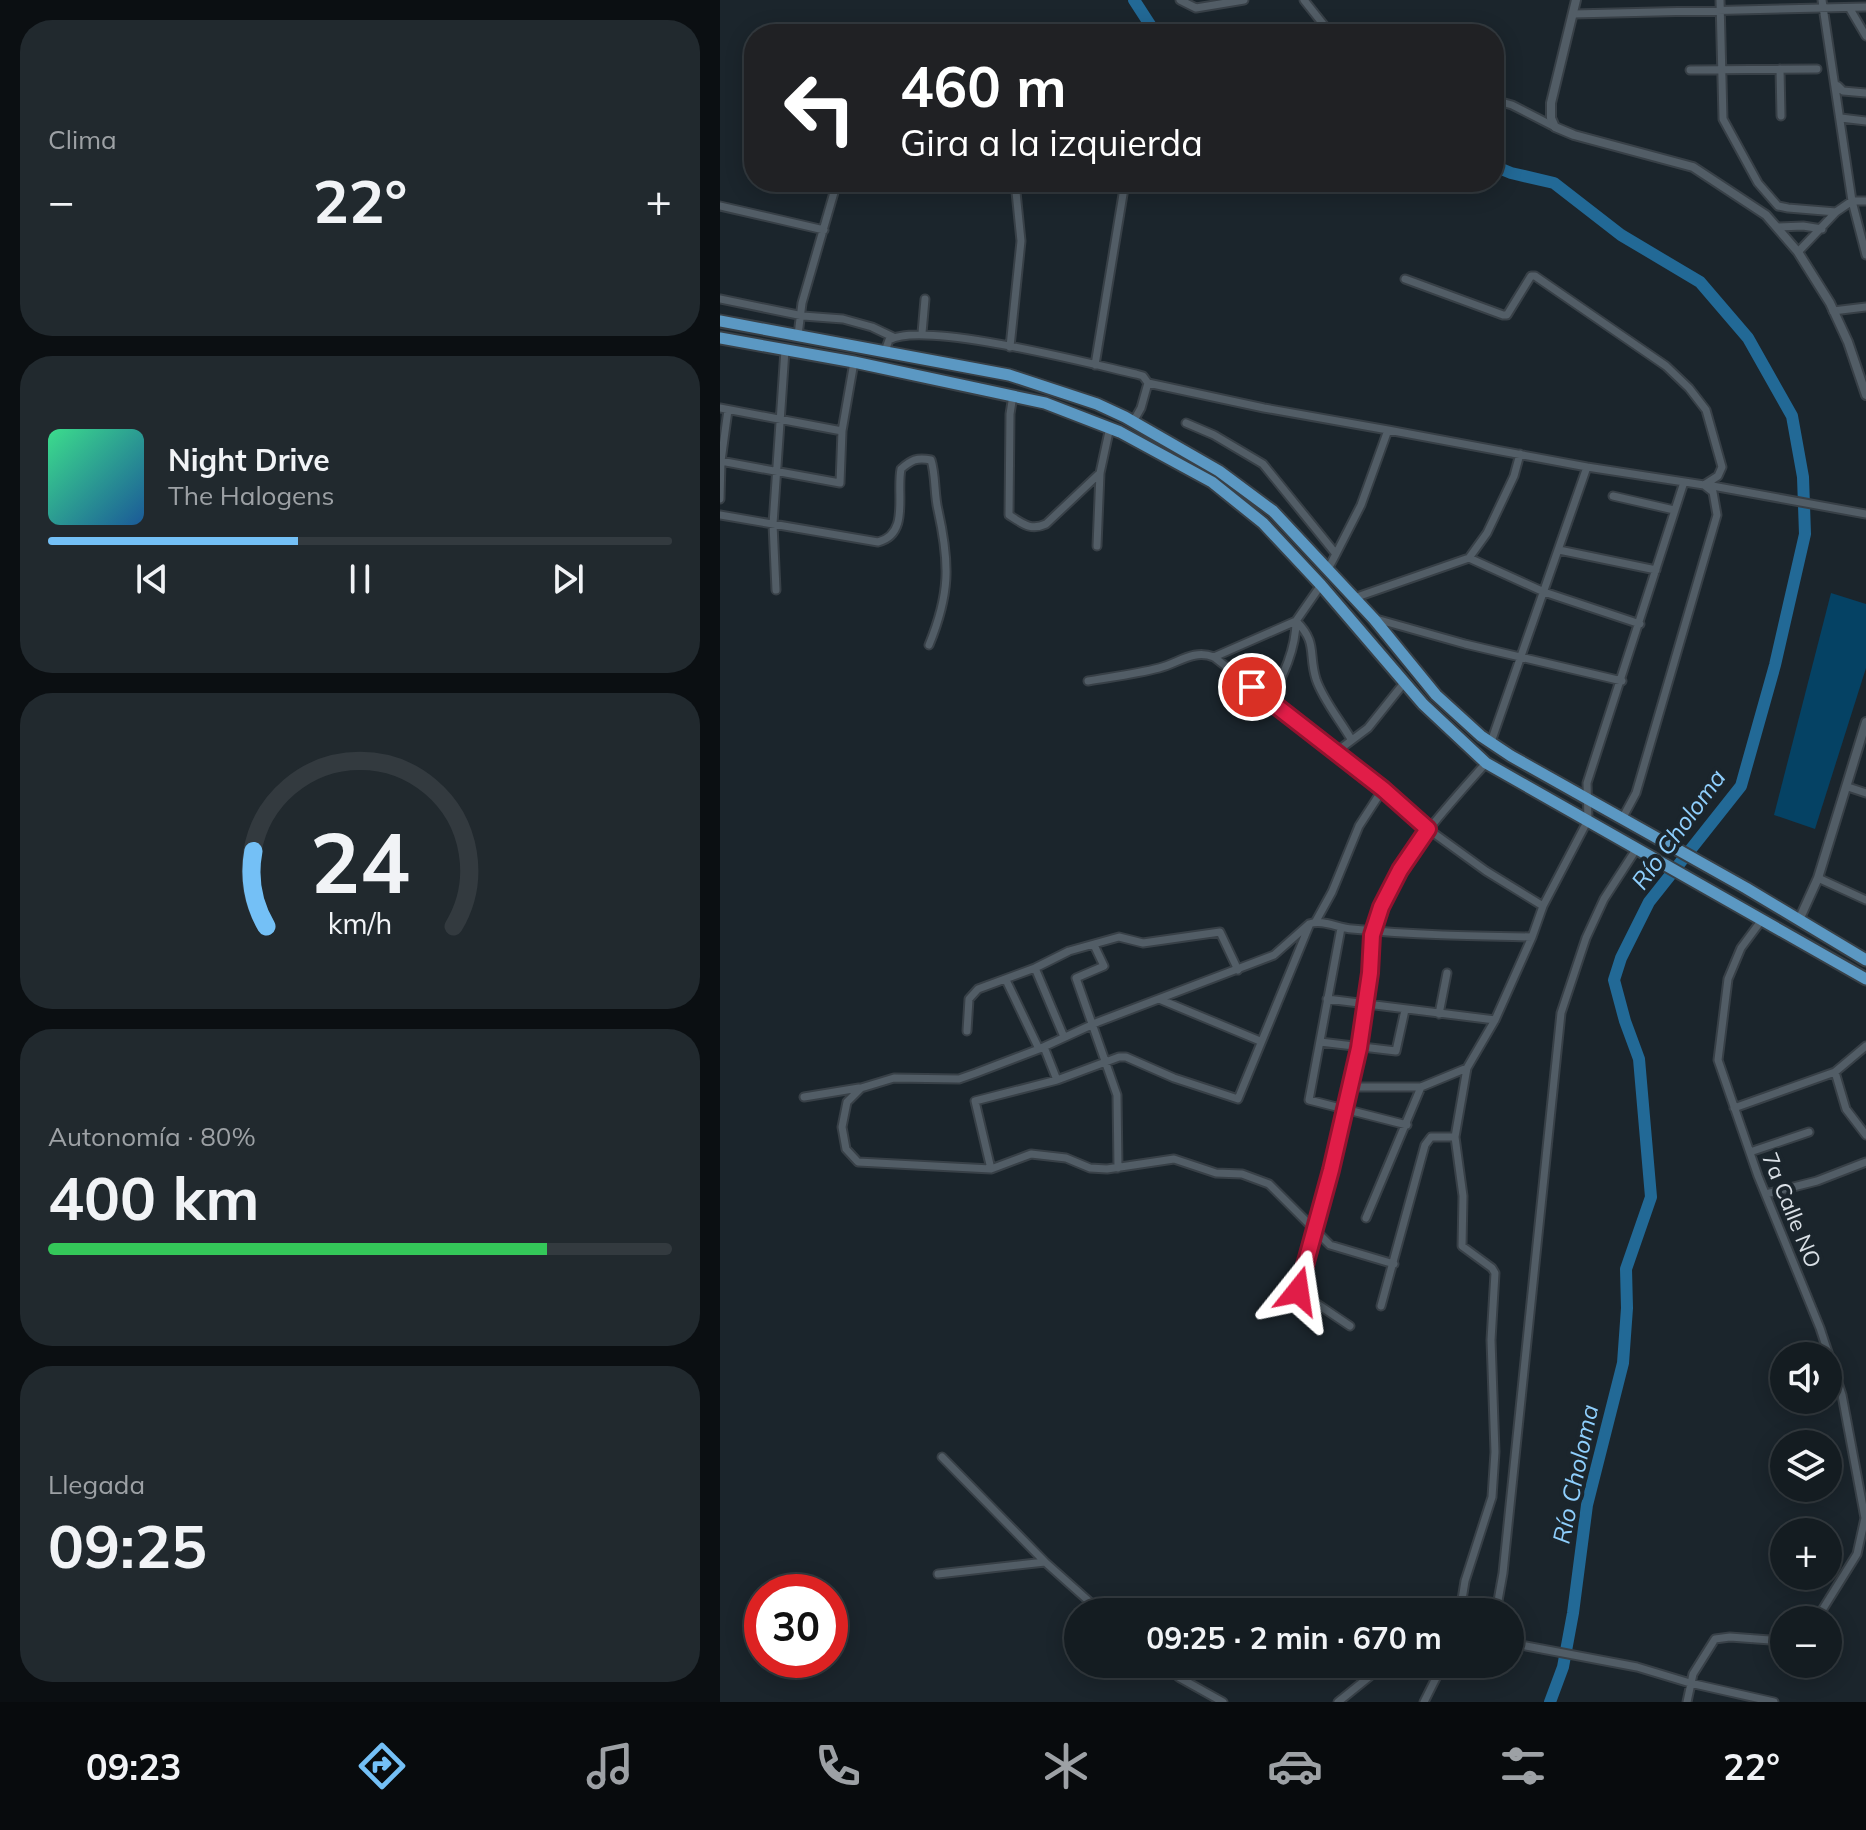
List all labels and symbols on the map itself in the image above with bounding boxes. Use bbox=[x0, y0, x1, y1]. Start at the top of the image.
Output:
pin bbox=[1218, 653, 1286, 721]
water label: Río Choloma bbox=[1624, 763, 1732, 895]
street label: 7a Calle NO bbox=[1756, 1148, 1828, 1272]
position arrow bbox=[1256, 1249, 1340, 1333]
water label: Río Choloma bbox=[1546, 1402, 1604, 1546]
speed limit sign: 30 bbox=[744, 1574, 848, 1678]

